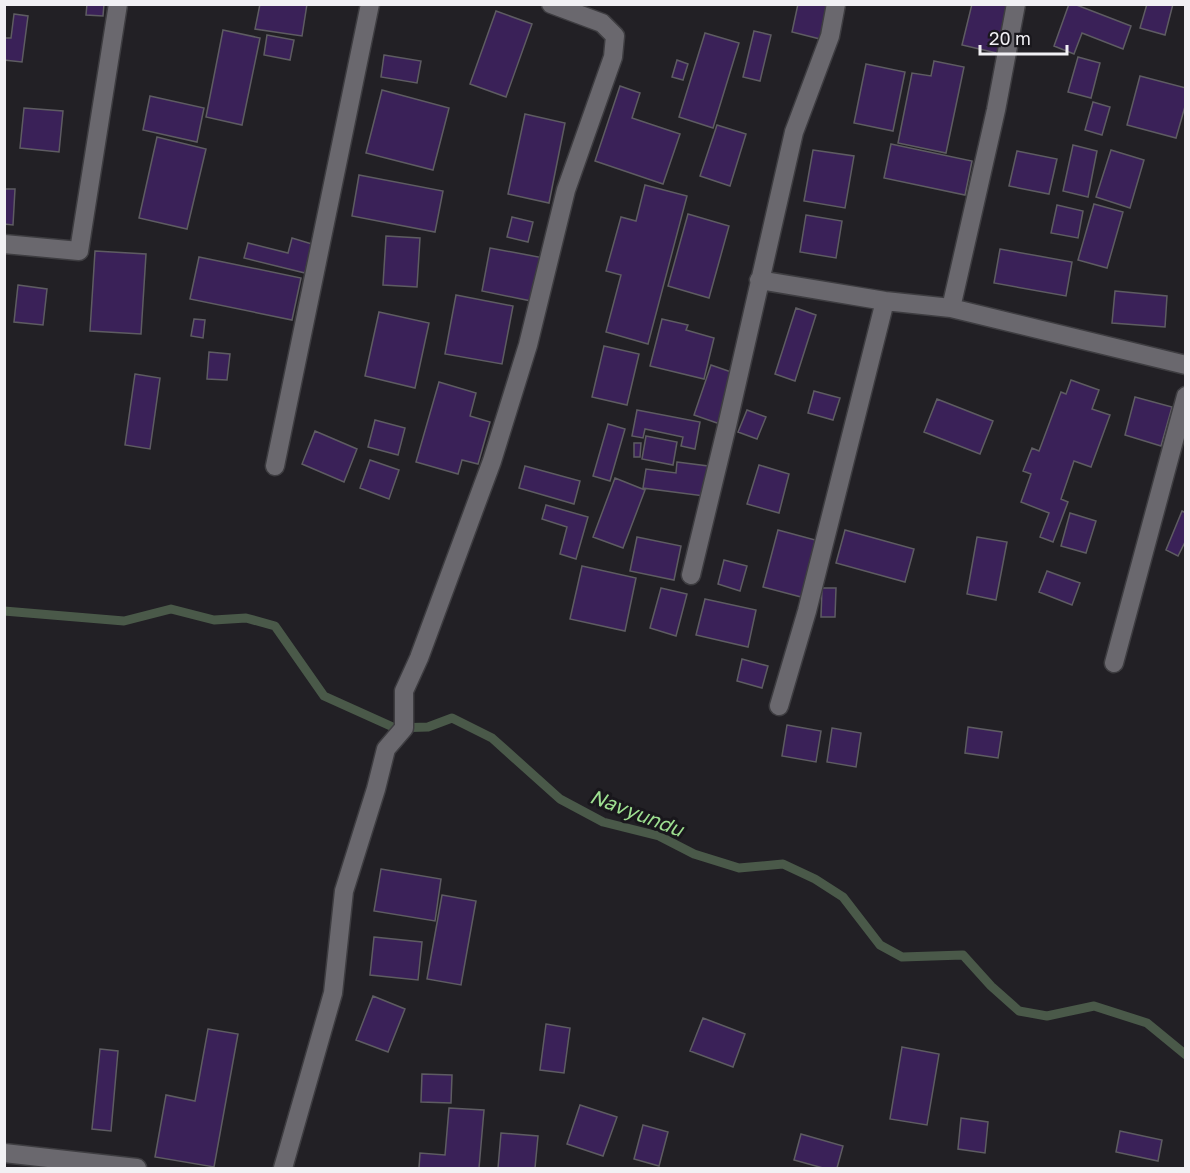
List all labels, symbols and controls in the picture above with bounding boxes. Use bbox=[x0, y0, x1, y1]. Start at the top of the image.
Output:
scale bar bbox=[980, 18, 1067, 56]
text: 20 m bbox=[989, 27, 1031, 49]
water label: Navyundu bbox=[587, 783, 689, 842]

